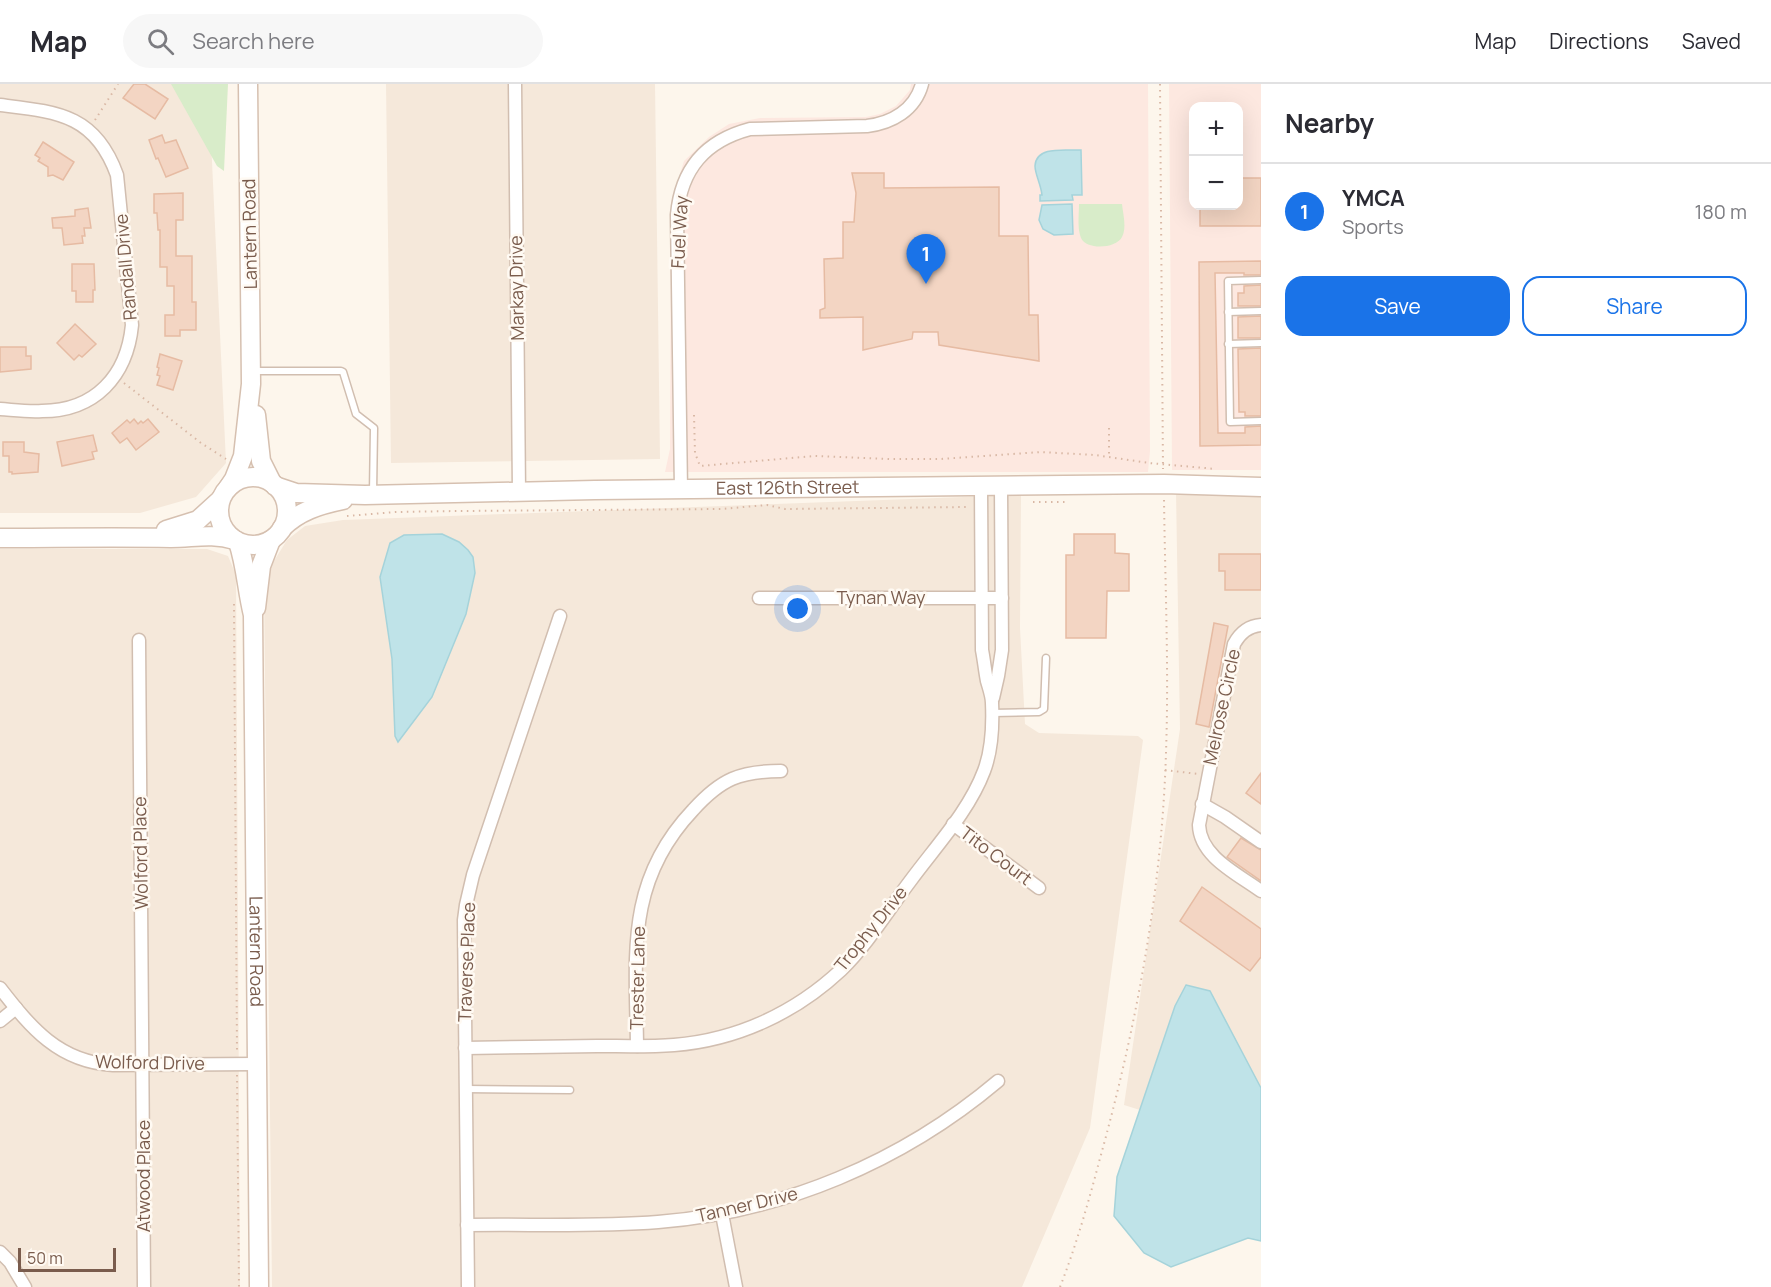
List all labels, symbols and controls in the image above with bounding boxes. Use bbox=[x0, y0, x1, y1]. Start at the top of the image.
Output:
search box bbox=[123, 14, 543, 68]
text: Map bbox=[30, 22, 87, 60]
icon: search bbox=[144, 25, 177, 58]
text: Search here bbox=[192, 26, 315, 56]
text: Map bbox=[1475, 27, 1516, 55]
text: Directions bbox=[1549, 27, 1649, 55]
text: Saved bbox=[1682, 27, 1741, 55]
map controls bbox=[1189, 102, 1243, 210]
button: + bbox=[1189, 102, 1243, 156]
text: Nearby bbox=[1285, 105, 1374, 141]
button: − bbox=[1189, 156, 1243, 210]
street label: Lantern Road bbox=[236, 178, 262, 290]
text: YMCA bbox=[1342, 183, 1405, 213]
street label: Fuel Way bbox=[665, 194, 693, 269]
text: 1 bbox=[1300, 198, 1309, 225]
text: 180 m bbox=[1694, 198, 1747, 225]
street label: Randall Drive bbox=[108, 213, 142, 321]
text: Sports bbox=[1342, 213, 1404, 240]
pin: 1 bbox=[906, 234, 946, 284]
street label: Markay Drive bbox=[503, 235, 529, 341]
button: Save bbox=[1285, 276, 1510, 336]
button: Share bbox=[1522, 276, 1747, 336]
street label: East 126th Street bbox=[716, 474, 860, 500]
street label: Tynan Way bbox=[837, 585, 926, 609]
your location bbox=[783, 594, 812, 623]
street label: Melrose Circle bbox=[1197, 647, 1245, 767]
street label: Wolford Place bbox=[127, 796, 153, 910]
street label: Tito Court bbox=[956, 820, 1037, 890]
street label: Trophy Drive bbox=[828, 881, 912, 976]
street label: Lantern Road bbox=[245, 896, 269, 1007]
street label: Traverse Place bbox=[452, 902, 480, 1022]
street label: Trester Lane bbox=[624, 926, 650, 1030]
street label: Wolford Drive bbox=[95, 1049, 205, 1075]
street label: Atwood Place bbox=[131, 1120, 155, 1232]
street label: Tanner Drive bbox=[694, 1181, 800, 1227]
scale bar bbox=[18, 1245, 116, 1272]
text: 50 m bbox=[27, 1247, 63, 1269]

